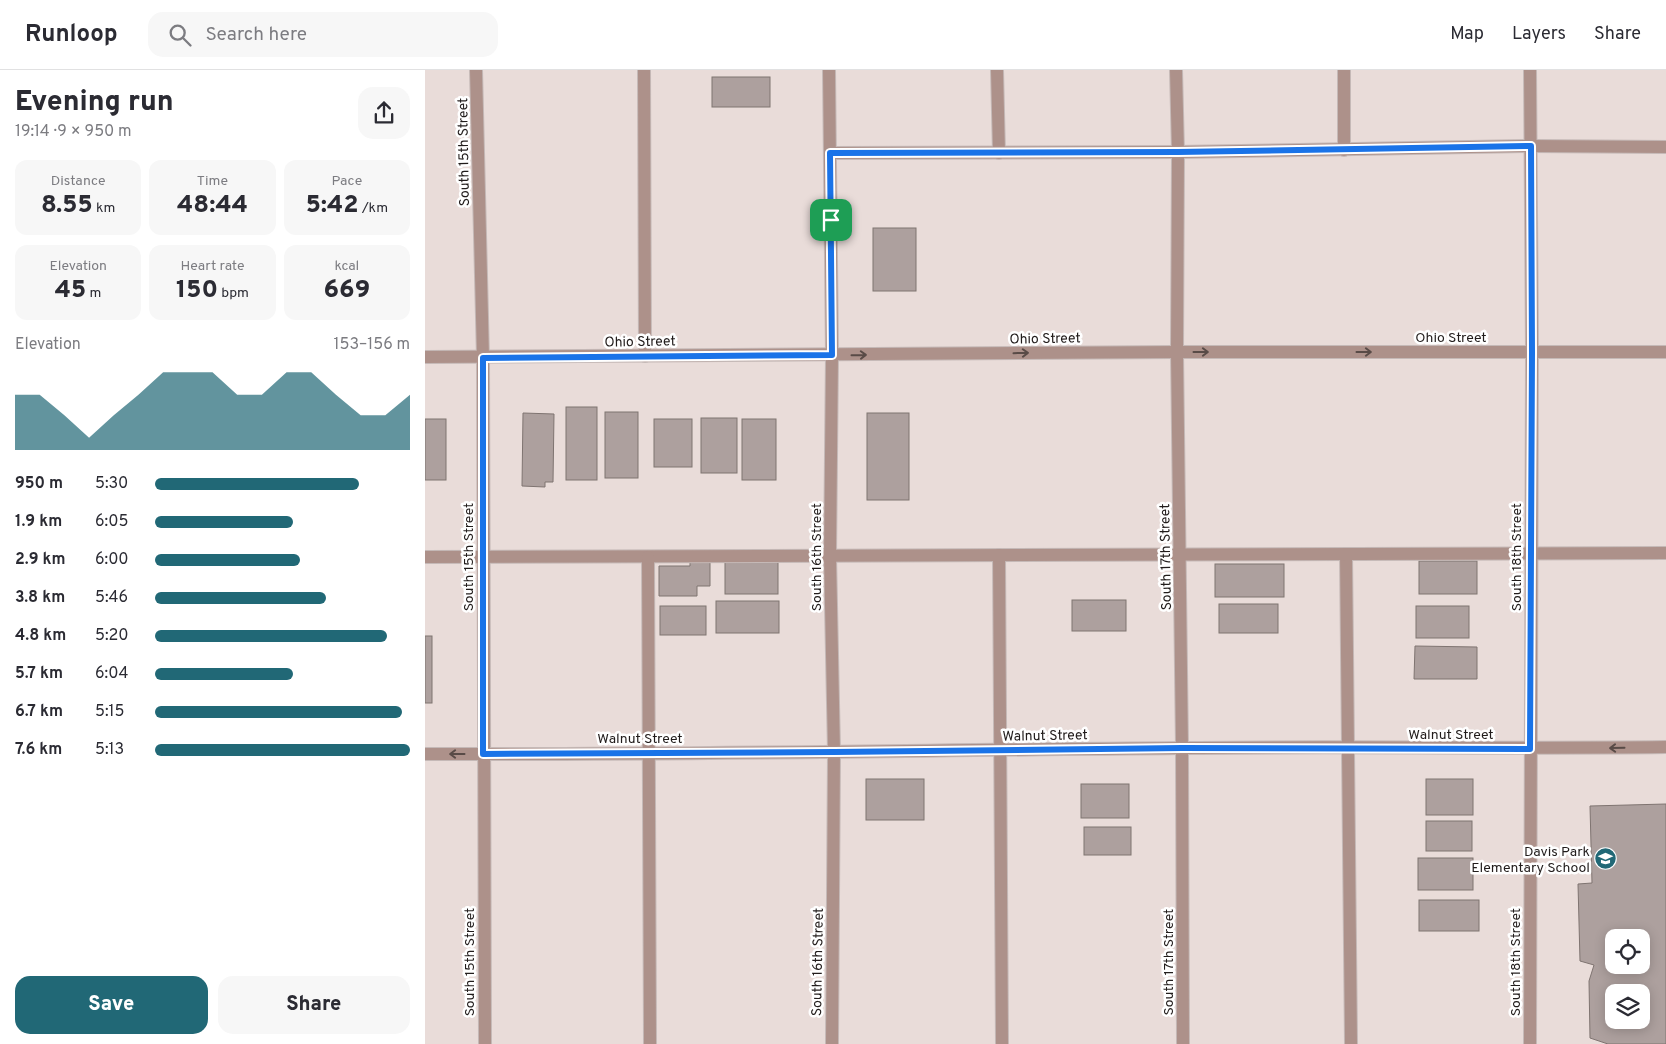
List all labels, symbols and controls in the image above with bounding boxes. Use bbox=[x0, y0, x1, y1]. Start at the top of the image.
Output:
search box bbox=[148, 12, 498, 57]
text: Runloop bbox=[25, 20, 118, 50]
icon: search bbox=[166, 21, 194, 49]
text: Search here bbox=[206, 23, 307, 47]
text: Map bbox=[1450, 23, 1484, 46]
text: Layers bbox=[1512, 23, 1566, 46]
text: Share bbox=[1594, 23, 1641, 46]
text: Evening run bbox=[15, 85, 174, 121]
button: share bbox=[358, 87, 410, 139]
street label: South 15th Street bbox=[455, 98, 474, 206]
text: 19:14 · 9 × 950 m bbox=[15, 122, 132, 142]
text: Distance bbox=[51, 173, 106, 190]
text: Time bbox=[197, 173, 228, 190]
text: Pace bbox=[331, 173, 362, 190]
text: 8.55 bbox=[41, 190, 93, 222]
text: 48:44 bbox=[177, 190, 248, 222]
text: 5:42 bbox=[306, 190, 359, 222]
pin bbox=[810, 199, 852, 241]
text: km bbox=[93, 200, 115, 217]
text: /km bbox=[359, 200, 388, 217]
icon: arrive bbox=[817, 206, 845, 234]
text: Elevation bbox=[49, 258, 107, 275]
text: Heart rate bbox=[180, 258, 245, 275]
text: kcal bbox=[334, 258, 359, 275]
text: 45 bbox=[55, 275, 86, 307]
text: 150 bbox=[176, 275, 218, 307]
text: 669 bbox=[323, 275, 370, 307]
text: m bbox=[86, 285, 101, 302]
text: bpm bbox=[218, 285, 249, 302]
street label: Ohio Street bbox=[1009, 330, 1081, 349]
street label: Ohio Street bbox=[1415, 330, 1487, 347]
street label: Ohio Street bbox=[604, 333, 676, 352]
text: Elevation bbox=[15, 335, 81, 355]
text: 153–156 m bbox=[334, 335, 410, 355]
one-way arrow bbox=[1192, 347, 1209, 357]
one-way arrow bbox=[1355, 347, 1371, 357]
one-way arrow bbox=[1012, 348, 1029, 358]
one-way arrow bbox=[850, 350, 866, 359]
text: 950 m bbox=[15, 474, 63, 494]
text: 5:30 bbox=[95, 474, 128, 494]
street label: South 15th Street bbox=[461, 503, 478, 611]
street label: South 16th Street bbox=[809, 503, 826, 611]
street label: South 17th Street bbox=[1157, 503, 1176, 611]
street label: South 18th Street bbox=[1509, 503, 1526, 611]
text: 1.9 km bbox=[15, 512, 62, 532]
text: 6:05 bbox=[95, 512, 128, 532]
text: 2.9 km bbox=[15, 550, 66, 570]
text: 6:00 bbox=[95, 550, 129, 570]
text: 3.8 km bbox=[15, 588, 65, 608]
text: 5:46 bbox=[95, 588, 128, 608]
text: 4.8 km bbox=[15, 626, 66, 646]
text: 5:20 bbox=[95, 626, 129, 646]
text: 5.7 km bbox=[15, 664, 63, 684]
text: 6:04 bbox=[95, 664, 128, 684]
text: 6.7 km bbox=[15, 702, 63, 722]
text: 5:15 bbox=[95, 702, 124, 722]
street label: Walnut Street bbox=[1002, 727, 1088, 746]
street label: Walnut Street bbox=[1408, 727, 1494, 744]
street label: Walnut Street bbox=[597, 731, 683, 748]
text: 7.6 km bbox=[15, 740, 62, 760]
text: 5:13 bbox=[95, 740, 124, 760]
one-way arrow bbox=[1610, 743, 1626, 753]
one-way arrow bbox=[450, 749, 466, 759]
place label: Davis Park Elementary School bbox=[1471, 844, 1590, 877]
school or university icon: Davis Park Elementary School bbox=[1594, 847, 1618, 871]
street label: South 15th Street bbox=[462, 908, 479, 1016]
street label: South 16th Street bbox=[809, 908, 828, 1016]
street label: South 18th Street bbox=[1508, 908, 1525, 1016]
street label: South 17th Street bbox=[1161, 909, 1178, 1015]
map controls bbox=[1605, 929, 1650, 1029]
button: locate bbox=[1605, 929, 1650, 974]
button: Save bbox=[15, 976, 208, 1034]
button: Share bbox=[218, 976, 410, 1034]
button: layers bbox=[1605, 984, 1650, 1029]

